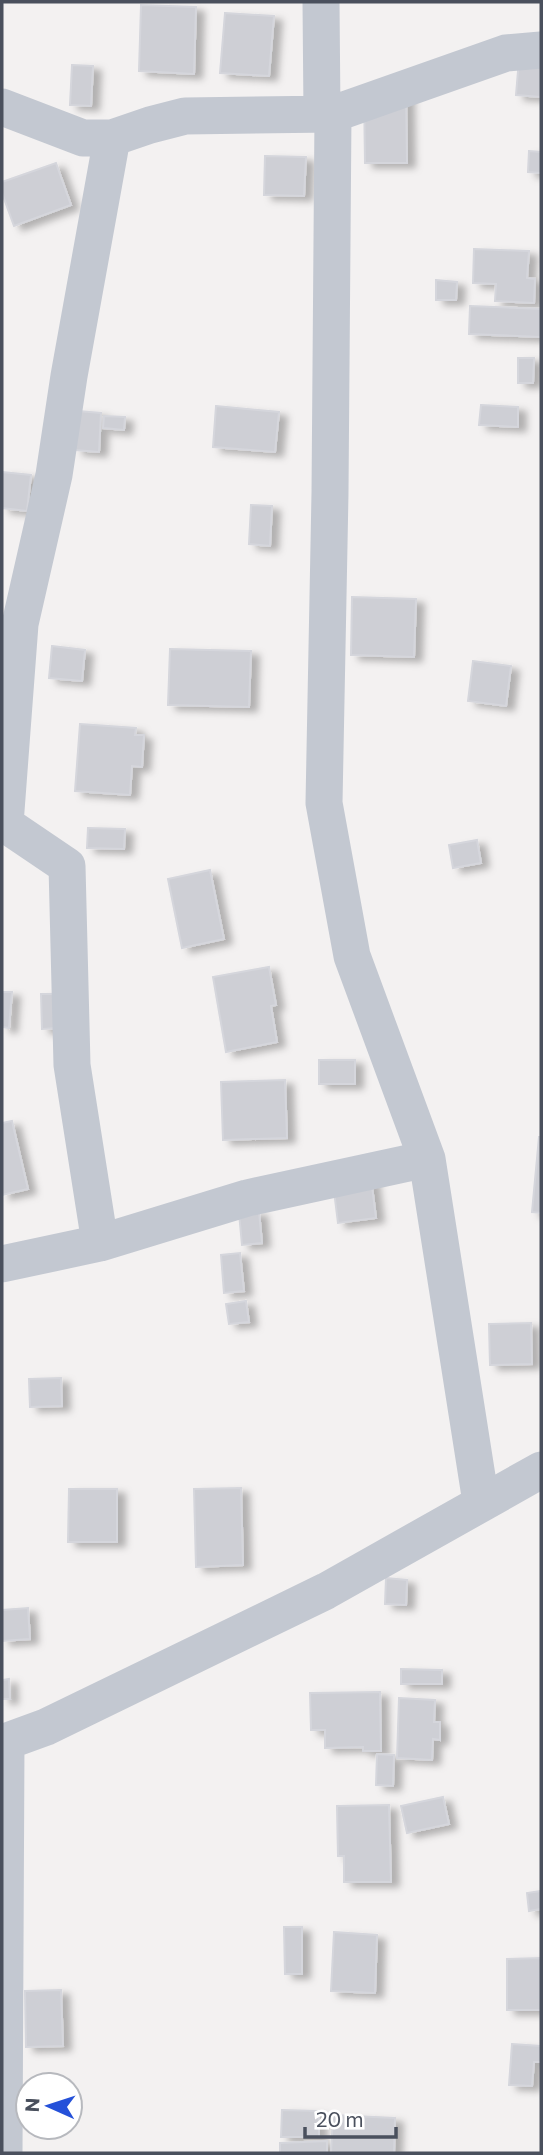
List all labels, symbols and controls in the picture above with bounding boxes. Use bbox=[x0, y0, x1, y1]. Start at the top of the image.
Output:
north arrow bbox=[14, 2071, 84, 2141]
scale bar bbox=[305, 2096, 396, 2140]
text: N bbox=[20, 2097, 43, 2113]
text: 20 m bbox=[316, 2106, 364, 2131]

